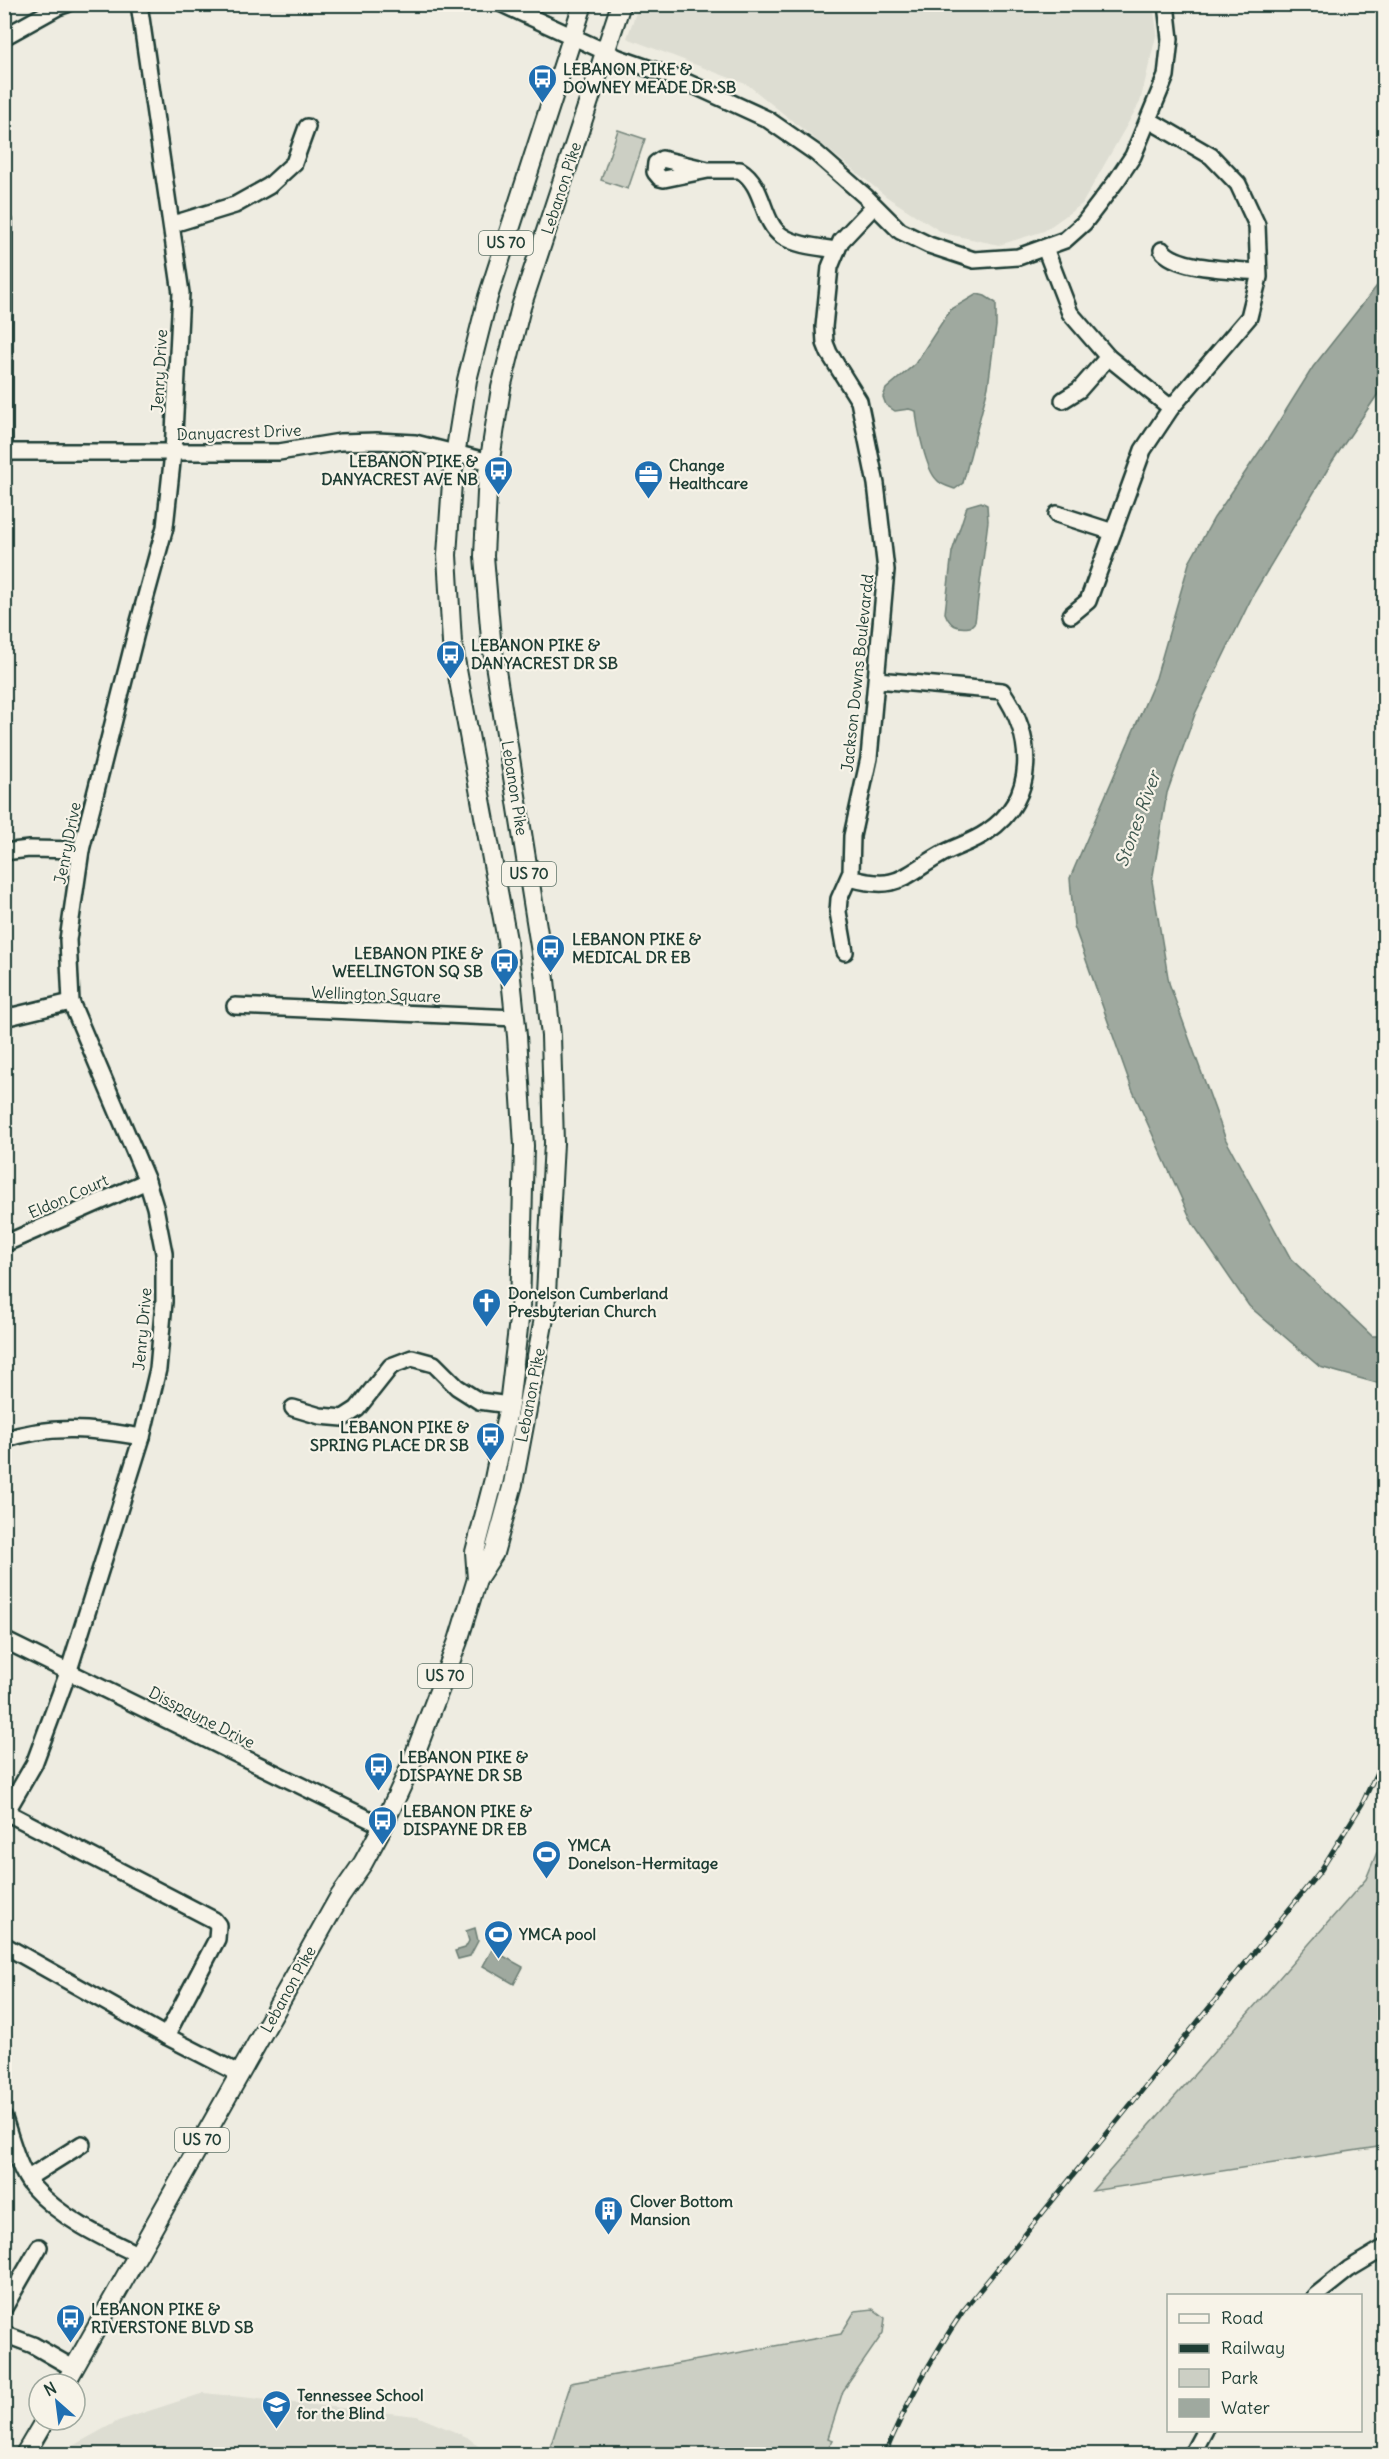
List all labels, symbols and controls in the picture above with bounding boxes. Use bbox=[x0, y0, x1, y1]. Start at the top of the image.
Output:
place label: LEBANON PIKE & DOWNEY MEADE DR SB bbox=[563, 59, 737, 97]
bus stop icon: LEBANON PIKE & DOWNEY MEADE DR SB bbox=[526, 62, 558, 104]
street label: Lebanon Pike bbox=[537, 139, 585, 237]
road number: US 70 bbox=[479, 231, 533, 255]
street label: Jenry Drive bbox=[147, 329, 171, 413]
street label: Danyacrest Drive bbox=[176, 420, 302, 444]
place label: LEBANON PIKE & DANYACREST AVE NB bbox=[321, 451, 479, 489]
bus stop icon: LEBANON PIKE & DANYACREST AVE NB bbox=[483, 454, 515, 496]
place label: Change Healthcare bbox=[669, 455, 749, 493]
office icon: Change Healthcare bbox=[632, 458, 664, 500]
street label: Jackson Downs Boulevardd bbox=[837, 573, 877, 773]
place label: LEBANON PIKE & DANYACREST DR SB bbox=[471, 635, 618, 673]
bus stop icon: LEBANON PIKE & DANYACREST DR SB bbox=[434, 638, 466, 680]
street label: Lebanon Pike bbox=[498, 739, 532, 837]
water label: Stones River bbox=[1110, 766, 1166, 870]
street label: Jenry Drive bbox=[49, 800, 85, 886]
road number: US 70 bbox=[502, 862, 556, 886]
place label: LEBANON PIKE & MEDICAL DR EB bbox=[572, 929, 702, 967]
bus stop icon: LEBANON PIKE & MEDICAL DR EB bbox=[535, 932, 567, 974]
place label: LEBANON PIKE & WEELINGTON SQ SB bbox=[332, 943, 484, 981]
bus stop icon: LEBANON PIKE & WEELINGTON SQ SB bbox=[488, 946, 520, 988]
street label: Wellington Square bbox=[311, 982, 441, 1006]
street label: Eldon Court bbox=[25, 1169, 111, 1222]
place label: Donelson Cumberland Presbyterian Church bbox=[508, 1283, 669, 1322]
church icon: Donelson Cumberland Presbyterian Church bbox=[471, 1286, 503, 1328]
street label: Jenry Drive bbox=[128, 1287, 156, 1371]
street label: Lebanon Pike bbox=[511, 1346, 549, 1444]
place label: LEBANON PIKE & SPRING PLACE DR SB bbox=[310, 1417, 470, 1455]
bus stop icon: LEBANON PIKE & SPRING PLACE DR SB bbox=[474, 1420, 506, 1462]
road number: US 70 bbox=[418, 1664, 472, 1688]
street label: Disspayne Drive bbox=[146, 1682, 258, 1752]
place label: LEBANON PIKE & DISPAYNE DR SB bbox=[399, 1747, 529, 1785]
bus stop icon: LEBANON PIKE & DISPAYNE DR SB bbox=[362, 1750, 394, 1792]
place label: LEBANON PIKE & DISPAYNE DR EB bbox=[403, 1801, 533, 1839]
bus stop icon: LEBANON PIKE & DISPAYNE DR EB bbox=[366, 1804, 398, 1846]
place label: YMCA Donelson-Hermitage bbox=[567, 1835, 719, 1874]
sports icon: YMCA Donelson-Hermitage bbox=[531, 1838, 563, 1880]
sports icon: YMCA pool bbox=[482, 1918, 514, 1960]
place label: YMCA pool bbox=[518, 1924, 596, 1945]
street label: Lebanon Pike bbox=[256, 1942, 320, 2036]
road number: US 70 bbox=[175, 2128, 229, 2152]
place label: Clover Bottom Mansion bbox=[630, 2191, 733, 2229]
building icon: Clover Bottom Mansion bbox=[593, 2194, 625, 2236]
legend bbox=[1167, 2294, 1362, 2432]
place label: LEBANON PIKE & RIVERSTONE BLVD SB bbox=[91, 2299, 254, 2337]
bus stop icon: LEBANON PIKE & RIVERSTONE BLVD SB bbox=[54, 2302, 86, 2344]
text: Road bbox=[1221, 2306, 1264, 2329]
text: Railway bbox=[1221, 2336, 1285, 2359]
text: Park bbox=[1221, 2366, 1258, 2389]
north arrow bbox=[27, 2372, 87, 2432]
text: N bbox=[40, 2377, 60, 2400]
place label: Tennessee School for the Blind bbox=[297, 2385, 423, 2423]
school or university icon: Tennessee School for the Blind bbox=[260, 2388, 292, 2430]
text: Water bbox=[1221, 2396, 1271, 2419]

